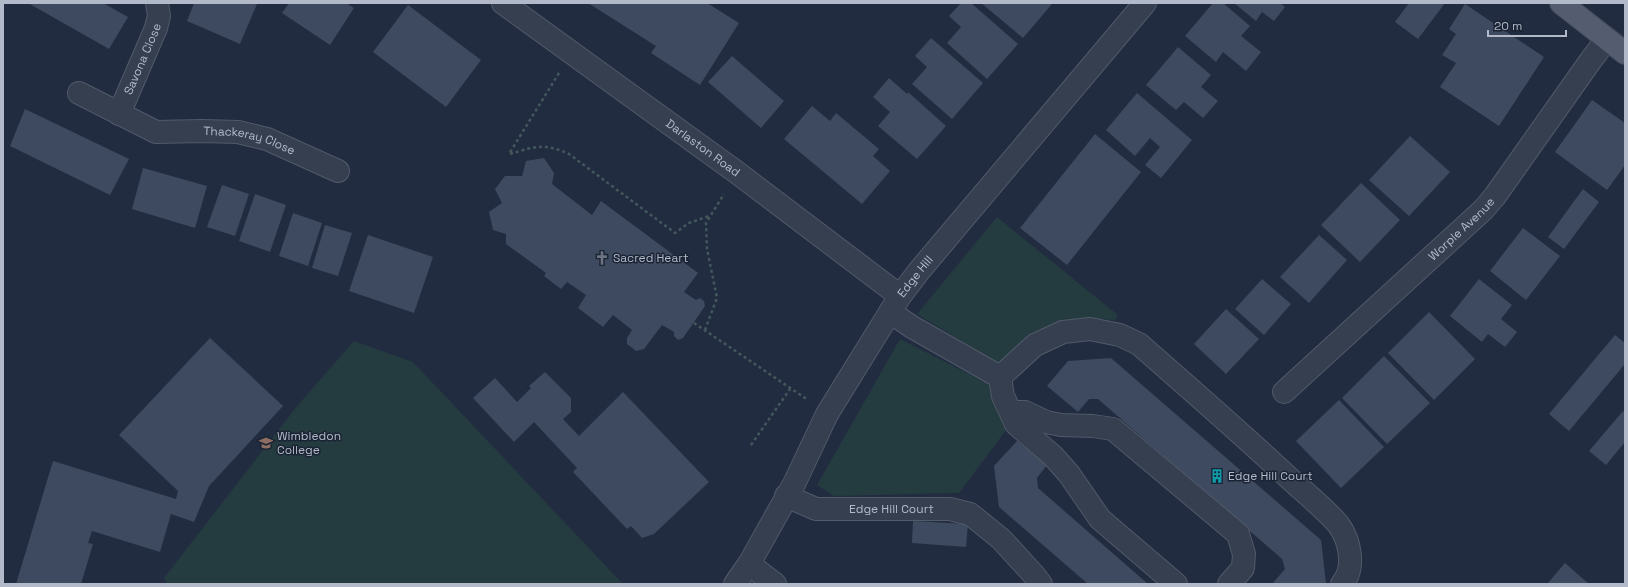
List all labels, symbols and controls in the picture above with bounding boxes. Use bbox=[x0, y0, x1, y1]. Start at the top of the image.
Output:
scale bar bbox=[1488, 12, 1566, 38]
text: 20 m bbox=[1494, 18, 1522, 34]
street label: Savona Close bbox=[120, 22, 165, 97]
street label: Darlaston Road bbox=[663, 116, 743, 180]
street label: Thackeray Close bbox=[203, 123, 298, 159]
street label: Worple Avenue bbox=[1425, 194, 1498, 264]
church icon: Sacred Heart bbox=[594, 250, 610, 266]
place label: Sacred Heart bbox=[613, 250, 688, 266]
street label: Edge Hill bbox=[894, 252, 937, 301]
place label: Wimbledon College bbox=[277, 428, 341, 458]
school or university icon: Wimbledon College bbox=[258, 435, 274, 451]
building icon: Edge Hill Court bbox=[1209, 468, 1225, 484]
place label: Edge Hill Court bbox=[1228, 468, 1313, 484]
street label: Edge Hill Court bbox=[849, 501, 934, 517]

